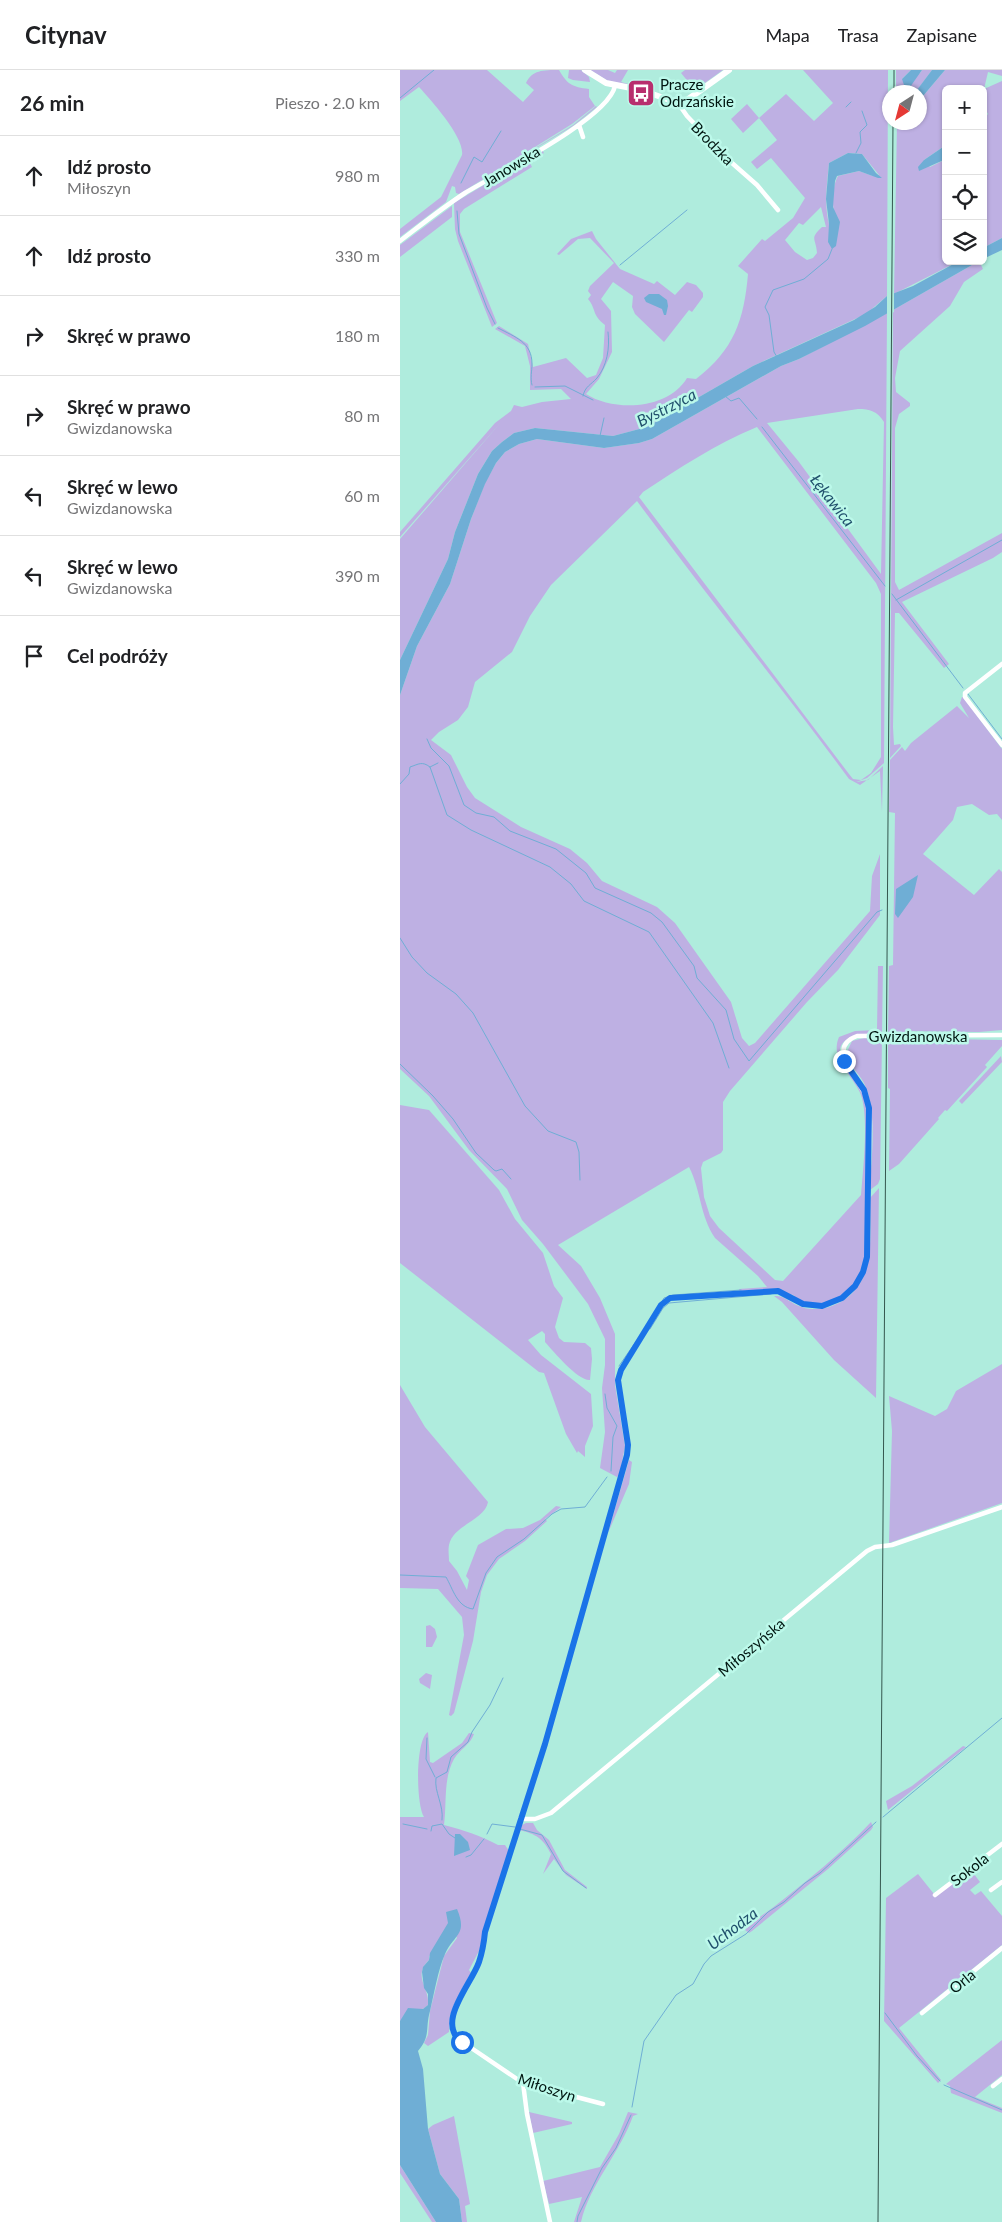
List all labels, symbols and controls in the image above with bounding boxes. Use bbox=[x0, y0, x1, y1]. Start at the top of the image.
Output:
text: Citynav bbox=[25, 20, 107, 49]
text: Mapa bbox=[765, 24, 810, 46]
text: Trasa bbox=[838, 24, 879, 46]
text: Zapisane bbox=[907, 24, 977, 46]
place label: Pracze Odrzańskie bbox=[660, 75, 734, 110]
bus stop icon: Pracze Odrzańskie bbox=[626, 78, 656, 108]
north arrow bbox=[882, 85, 927, 130]
map controls bbox=[942, 85, 987, 265]
button: + bbox=[942, 85, 987, 130]
text: 26 min bbox=[20, 90, 84, 115]
text: Pieszo · 2.0 km bbox=[275, 93, 380, 112]
street label: Brodzka bbox=[688, 118, 738, 168]
button: − bbox=[942, 130, 987, 175]
street label: Janowska bbox=[479, 142, 543, 190]
text: Idź prosto bbox=[67, 155, 151, 178]
icon: ahead bbox=[20, 162, 48, 190]
text: 980 m bbox=[335, 166, 380, 185]
button: locate bbox=[942, 175, 987, 220]
text: Miłoszyn bbox=[67, 178, 131, 197]
button: layers bbox=[942, 220, 987, 265]
icon: ahead bbox=[20, 242, 48, 270]
text: Idź prosto bbox=[67, 244, 151, 267]
text: 330 m bbox=[335, 246, 380, 265]
icon: right bbox=[20, 322, 48, 350]
text: Skręć w prawo bbox=[67, 324, 191, 347]
text: 180 m bbox=[335, 326, 380, 345]
water label: Bystrzyca bbox=[633, 384, 699, 430]
text: Skręć w prawo bbox=[67, 395, 191, 418]
icon: right bbox=[20, 402, 48, 430]
text: 80 m bbox=[344, 406, 380, 425]
text: Gwizdanowska bbox=[67, 418, 172, 437]
water label: Łękawica bbox=[807, 470, 859, 530]
text: Skręć w lewo bbox=[67, 475, 178, 498]
icon: left bbox=[20, 482, 48, 510]
text: 60 m bbox=[344, 486, 380, 505]
text: Gwizdanowska bbox=[67, 498, 172, 517]
text: Skręć w lewo bbox=[67, 555, 178, 578]
icon: left bbox=[20, 562, 48, 590]
text: 390 m bbox=[335, 566, 380, 585]
text: Gwizdanowska bbox=[67, 578, 172, 597]
icon: arrive bbox=[20, 642, 48, 670]
text: Cel podróży bbox=[67, 644, 168, 667]
street label: Gwizdanowska bbox=[869, 1027, 967, 1045]
route end bbox=[833, 1050, 856, 1073]
street label: Miłoszyńska bbox=[714, 1614, 788, 1680]
street label: Sokola bbox=[946, 1849, 992, 1889]
water label: Uchodza bbox=[703, 1903, 761, 1953]
street label: Orla bbox=[945, 1965, 979, 1997]
route start bbox=[451, 2031, 474, 2054]
street label: Miłoszyn bbox=[516, 2069, 578, 2105]

